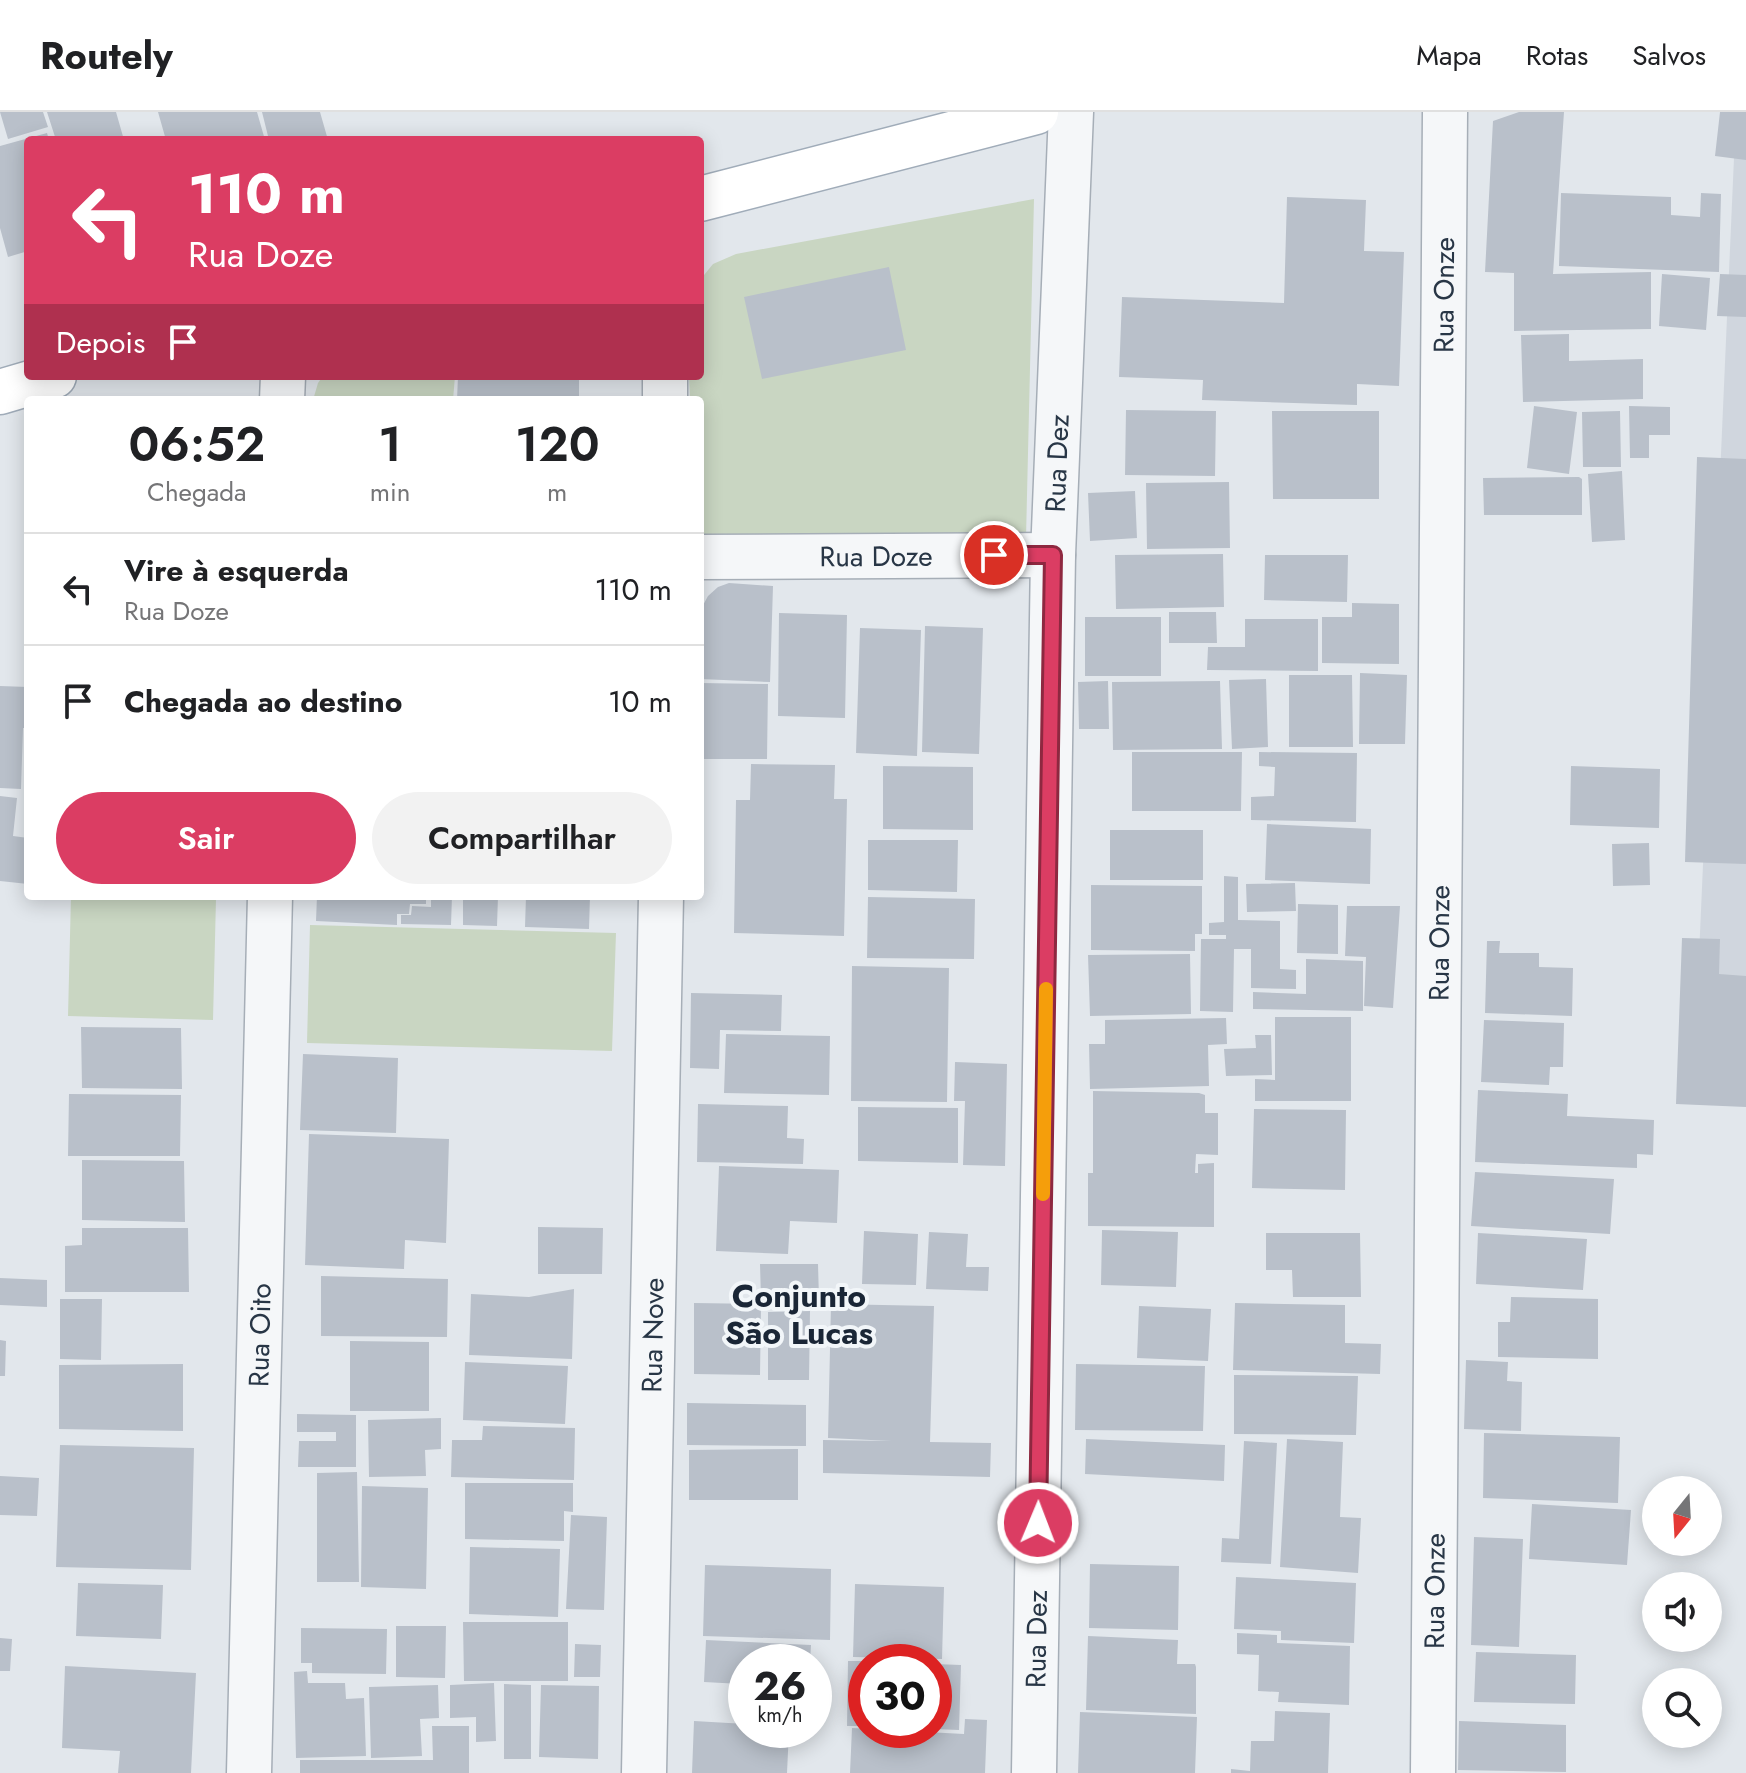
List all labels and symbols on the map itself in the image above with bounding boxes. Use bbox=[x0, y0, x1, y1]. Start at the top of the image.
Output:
street label: Rua Onze bbox=[1423, 237, 1465, 353]
street label: Rua Dez bbox=[1034, 413, 1079, 513]
pin bbox=[960, 521, 1028, 589]
street label: Rua Doze bbox=[819, 535, 933, 577]
street label: Rua Onze bbox=[1418, 885, 1460, 1001]
district label: Conjunto São Lucas bbox=[725, 1273, 873, 1356]
street label: Rua Nove bbox=[631, 1277, 674, 1393]
street label: Rua Oito bbox=[238, 1283, 281, 1387]
north arrow bbox=[1642, 1476, 1722, 1556]
position arrow bbox=[996, 1481, 1080, 1565]
street label: Rua Onze bbox=[1413, 1533, 1455, 1649]
street label: Rua Dez bbox=[1015, 1589, 1057, 1688]
speed limit sign: 30 bbox=[848, 1644, 952, 1748]

